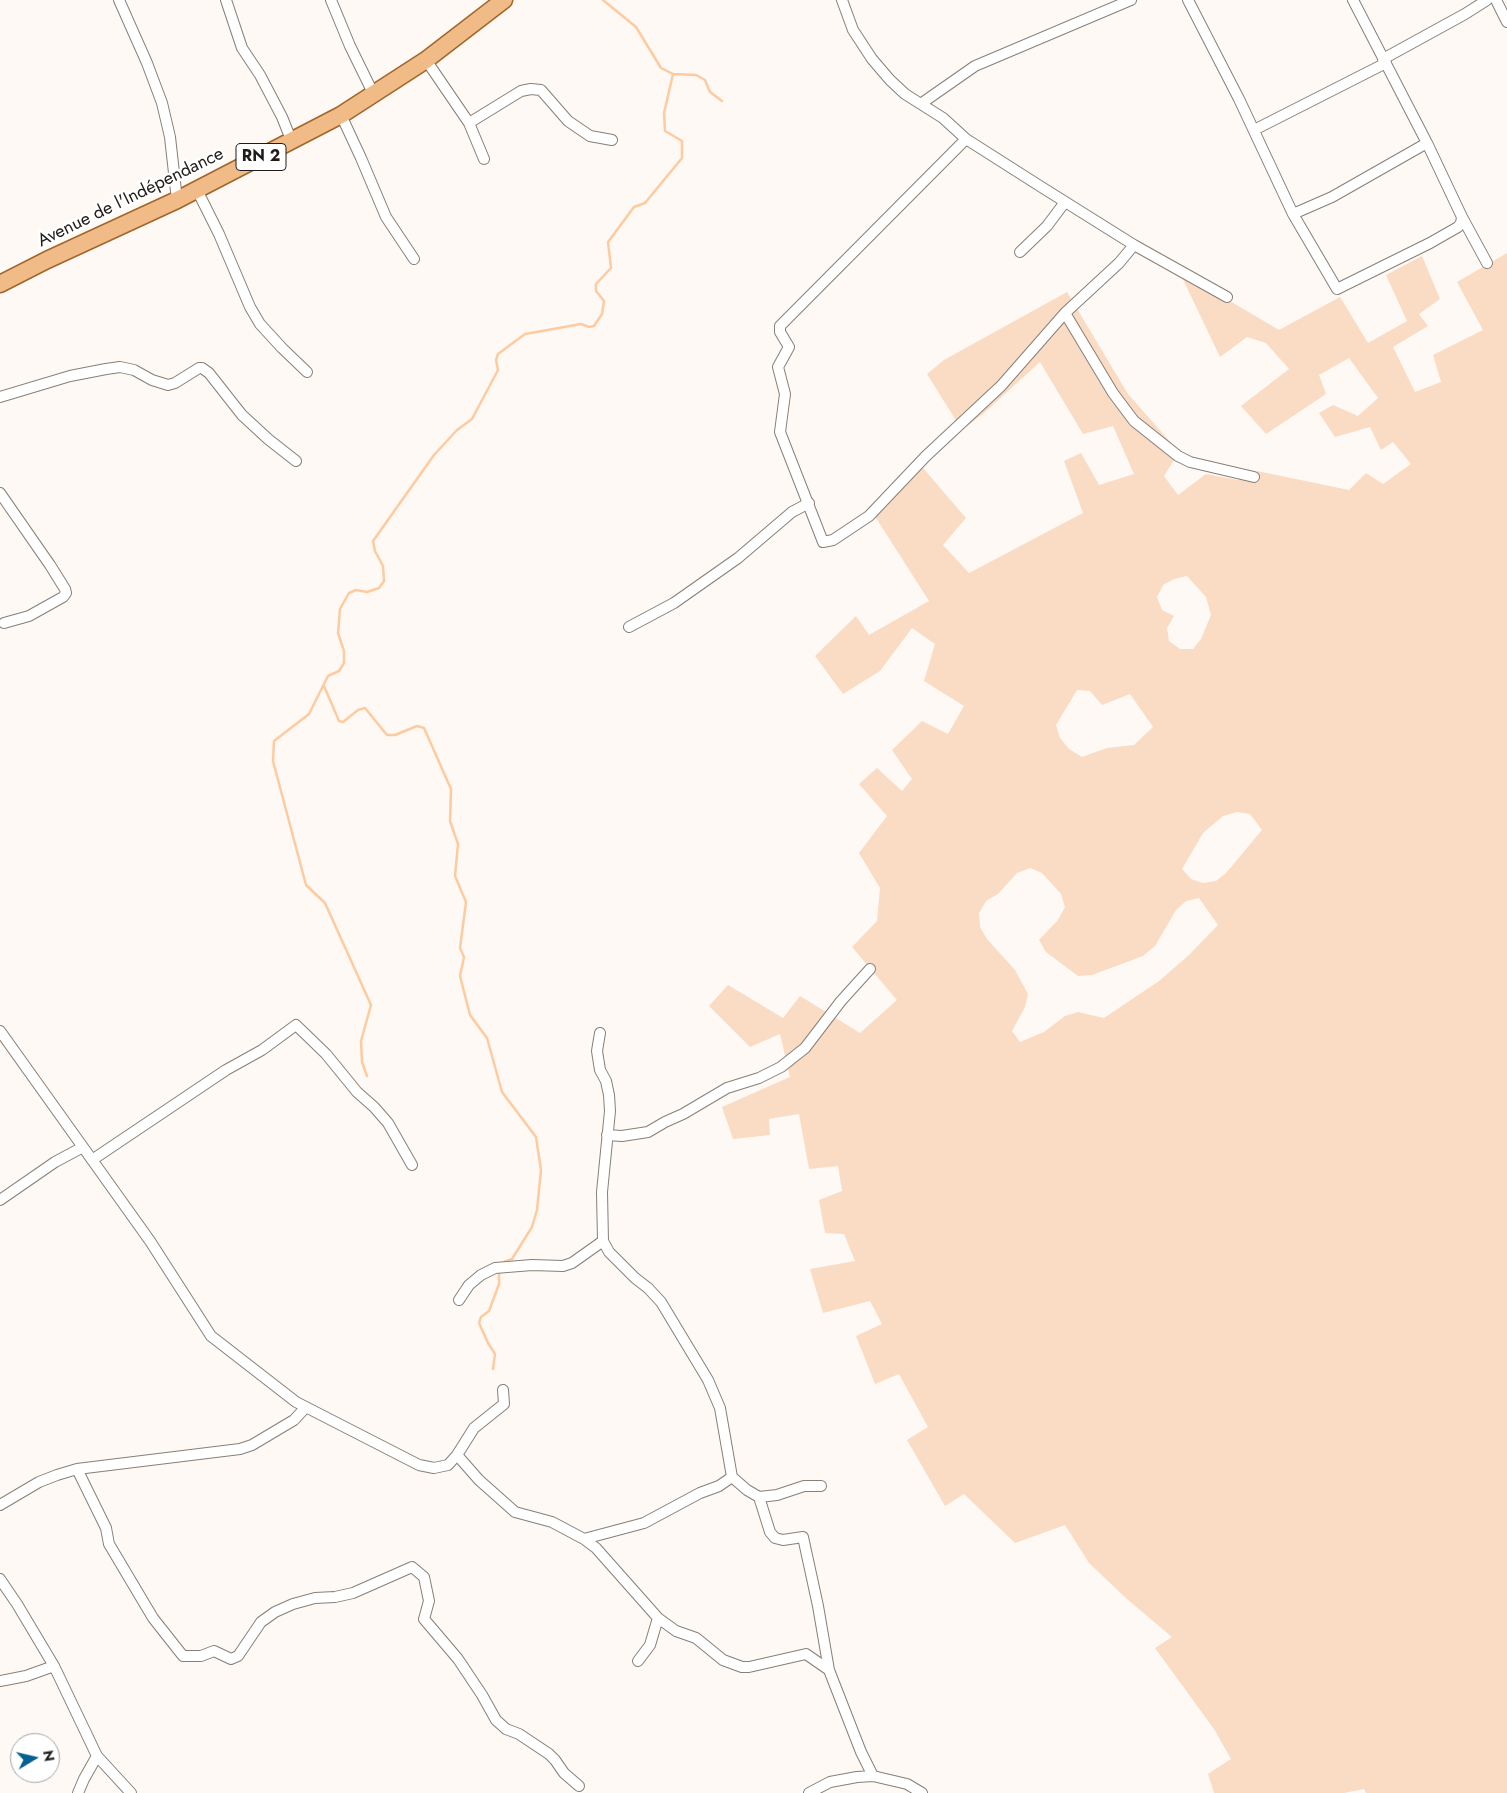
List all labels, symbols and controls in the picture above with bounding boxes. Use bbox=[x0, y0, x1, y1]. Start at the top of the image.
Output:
street label: Avenue de l'Indépendance bbox=[34, 144, 228, 252]
road number: RN 2 bbox=[236, 144, 286, 170]
north arrow bbox=[10, 1733, 60, 1783]
text: N bbox=[38, 1749, 60, 1763]

